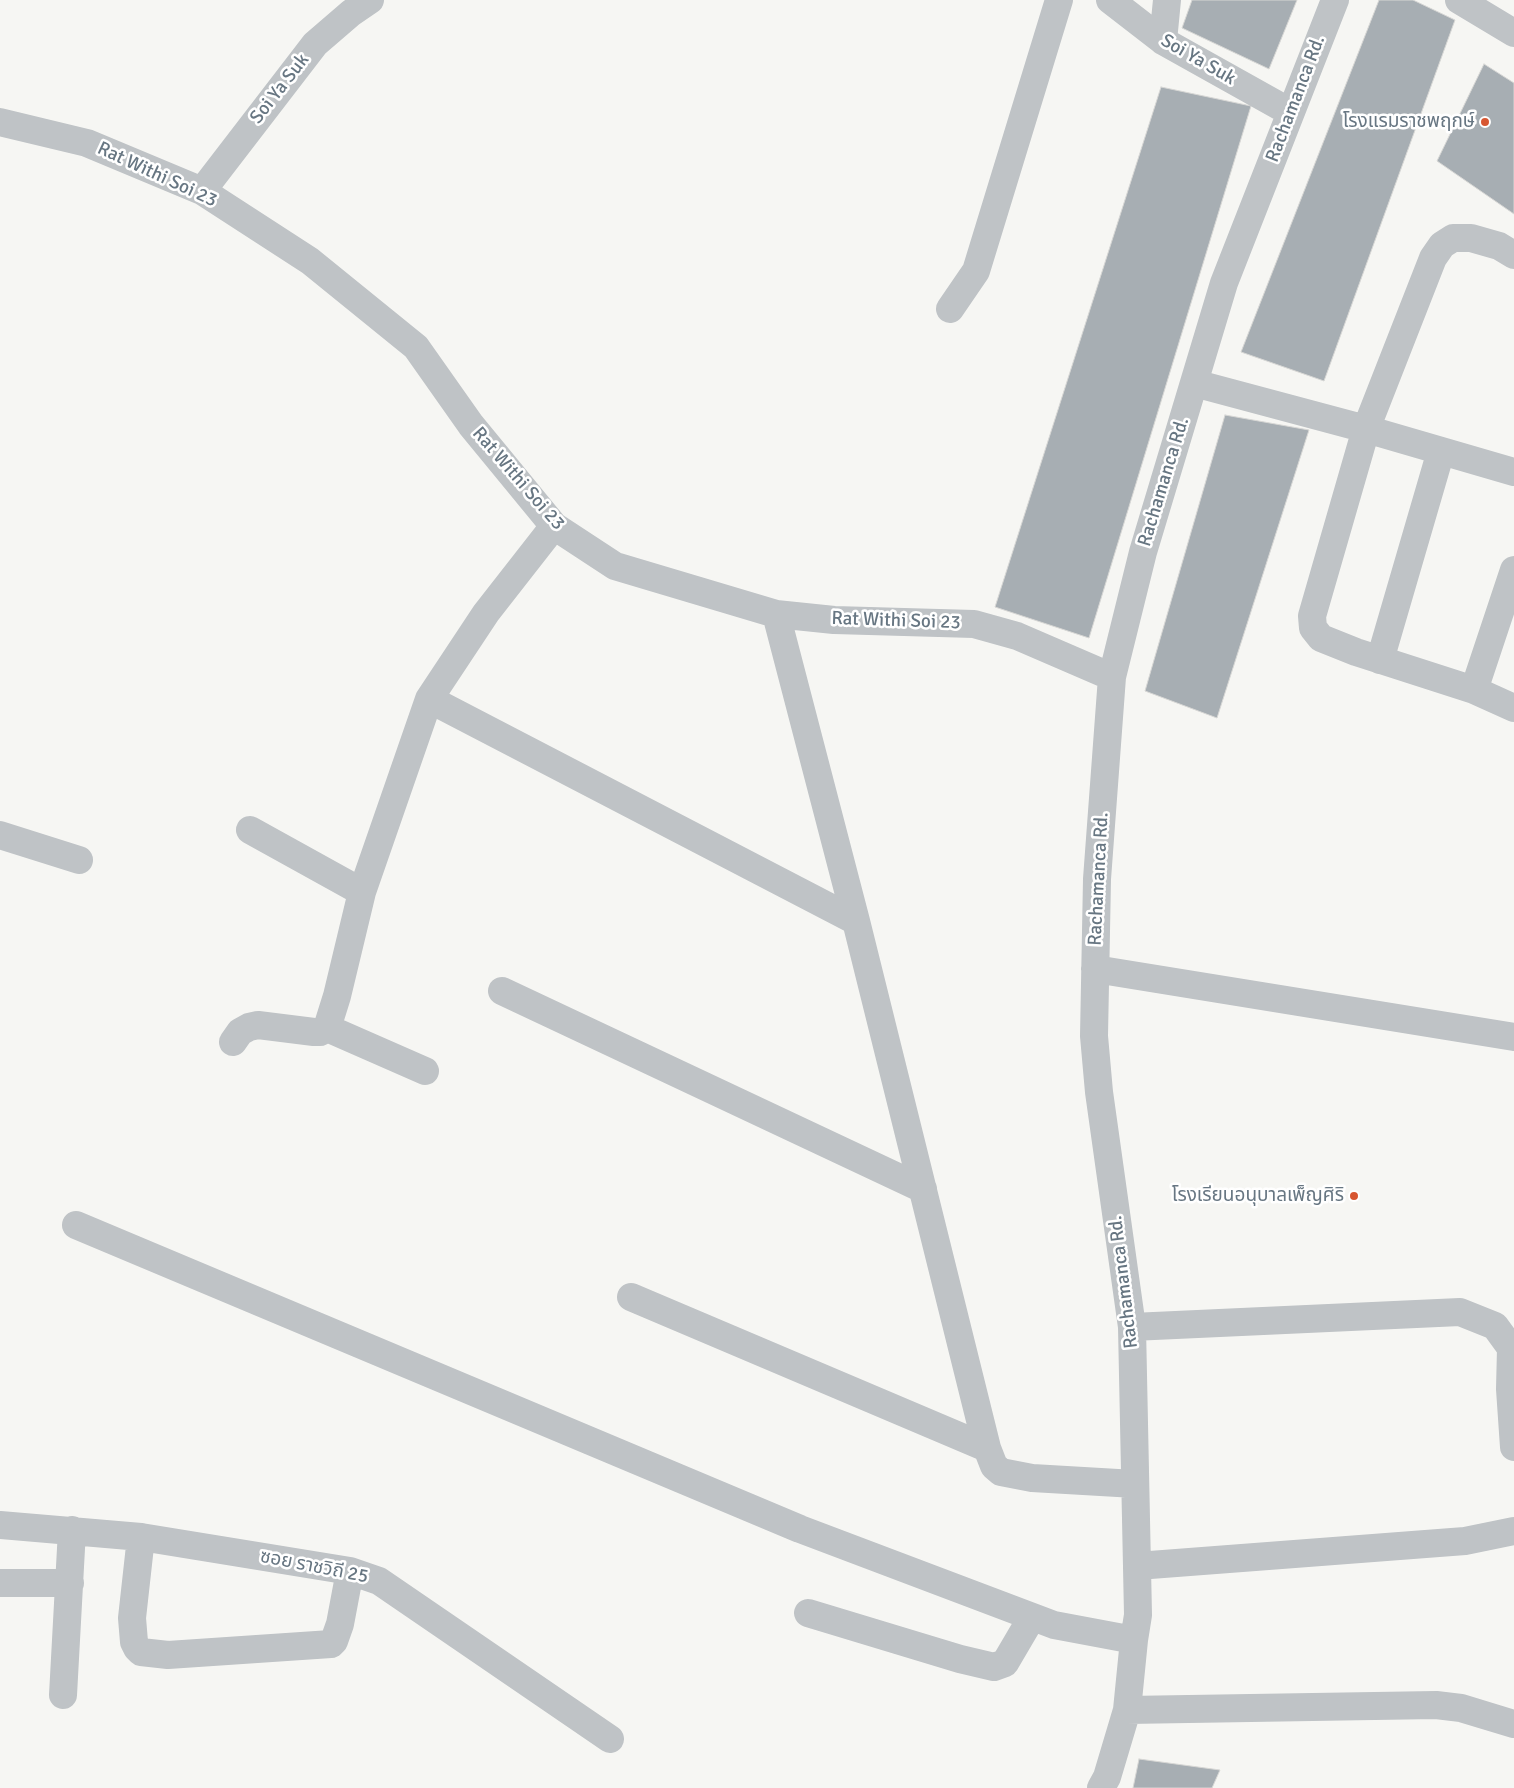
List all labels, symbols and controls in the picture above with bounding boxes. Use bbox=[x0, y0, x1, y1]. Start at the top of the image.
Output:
street label: Soi Ya Suk bbox=[1156, 29, 1240, 91]
street label: Rachamanca Rd. bbox=[1261, 32, 1331, 166]
street label: Soi Ya Suk bbox=[246, 49, 314, 129]
place label: โรงแรมราชพฤกษ์ bbox=[1343, 111, 1475, 133]
marker: โรงแรมราชพฤกษ์ bbox=[1479, 116, 1491, 128]
street label: Rat Withi Soi 23 bbox=[94, 137, 220, 213]
street label: Rachamanca Rd. bbox=[1134, 415, 1194, 549]
street label: Rat Withi Soi 23 bbox=[467, 423, 569, 535]
street label: Rat Withi Soi 23 bbox=[831, 607, 961, 635]
street label: Rachamanca Rd. bbox=[1084, 812, 1114, 946]
place label: โรงเรียนอนุบาลเพ็ญศิริ bbox=[1172, 1185, 1344, 1207]
marker: โรงเรียนอนุบาลเพ็ญศิริ bbox=[1348, 1190, 1360, 1202]
street label: Rachamanca Rd. bbox=[1105, 1214, 1143, 1350]
street label: ซอย ราชวิถี 25 bbox=[258, 1545, 370, 1589]

